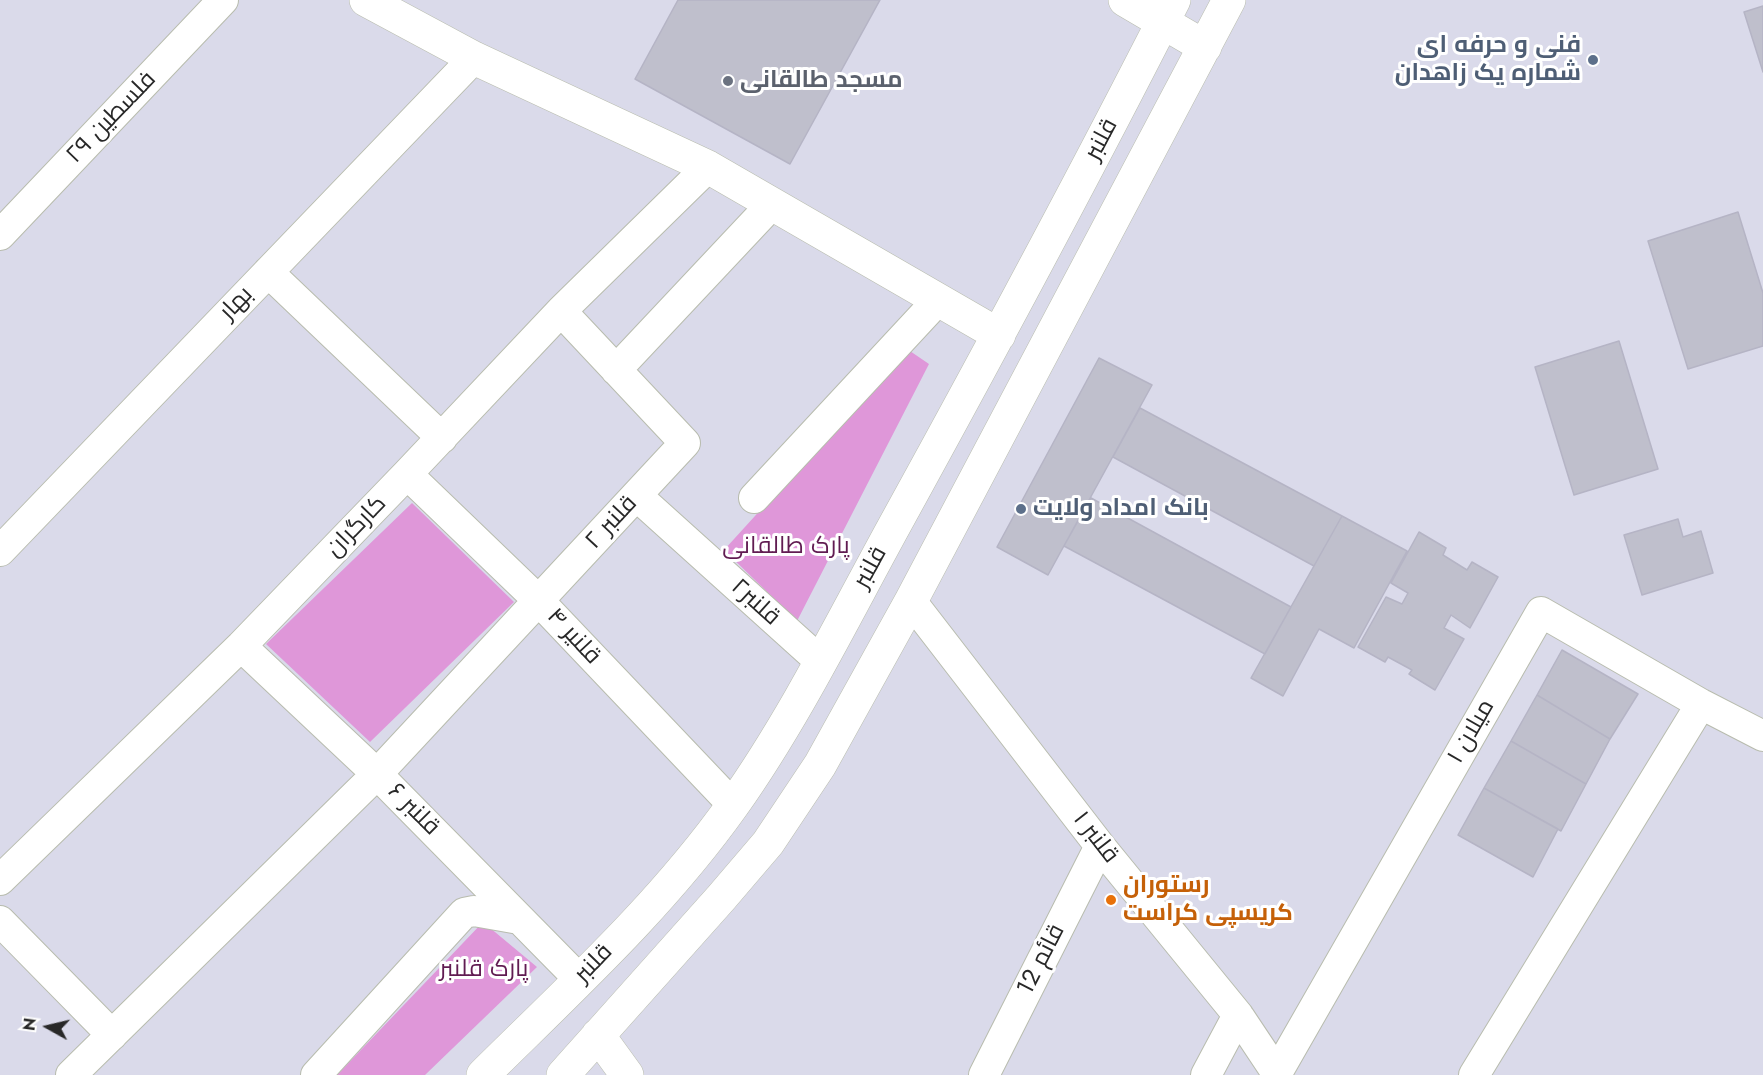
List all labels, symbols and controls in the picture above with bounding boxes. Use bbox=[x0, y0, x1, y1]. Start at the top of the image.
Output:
place label: فنی و حرفه ای شماره یک زاهدان bbox=[1395, 32, 1581, 88]
marker: فنی و حرفه ای شماره یک زاهدان bbox=[1586, 53, 1600, 67]
street label: فلسطین ۲۹ bbox=[61, 66, 163, 170]
place label: مسجد طالقانی bbox=[740, 67, 903, 95]
marker: مسجد طالقانی bbox=[721, 74, 735, 88]
street label: قلنبر bbox=[1079, 114, 1125, 166]
street label: بهار bbox=[214, 281, 260, 327]
street label: کارگران bbox=[321, 490, 393, 564]
street label: قلنبر ۲ bbox=[580, 490, 644, 556]
place label: بانک امداد ولایت bbox=[1033, 495, 1209, 523]
marker: بانک امداد ولایت bbox=[1014, 502, 1028, 516]
park label: پارک طالقانی bbox=[722, 533, 850, 561]
street label: قلنبر bbox=[848, 542, 894, 594]
street label: قلنبر۲ bbox=[725, 574, 785, 632]
street label: قلنیر ۴ bbox=[540, 603, 606, 671]
street label: میلان ۱ bbox=[1442, 695, 1502, 769]
street label: قلنبر ۶ bbox=[381, 778, 445, 842]
street label: قلنبر ۱ bbox=[1066, 806, 1124, 870]
place label: رستوران کریسپی کراست bbox=[1123, 872, 1293, 928]
marker: رستوران کریسپی کراست bbox=[1104, 893, 1118, 907]
street label: قائم 12 bbox=[1012, 920, 1072, 1000]
street label: قلنبر bbox=[569, 938, 619, 990]
park label: پارک قلنبر bbox=[439, 956, 529, 984]
north arrow bbox=[18, 997, 78, 1057]
text: N bbox=[17, 1017, 42, 1032]

